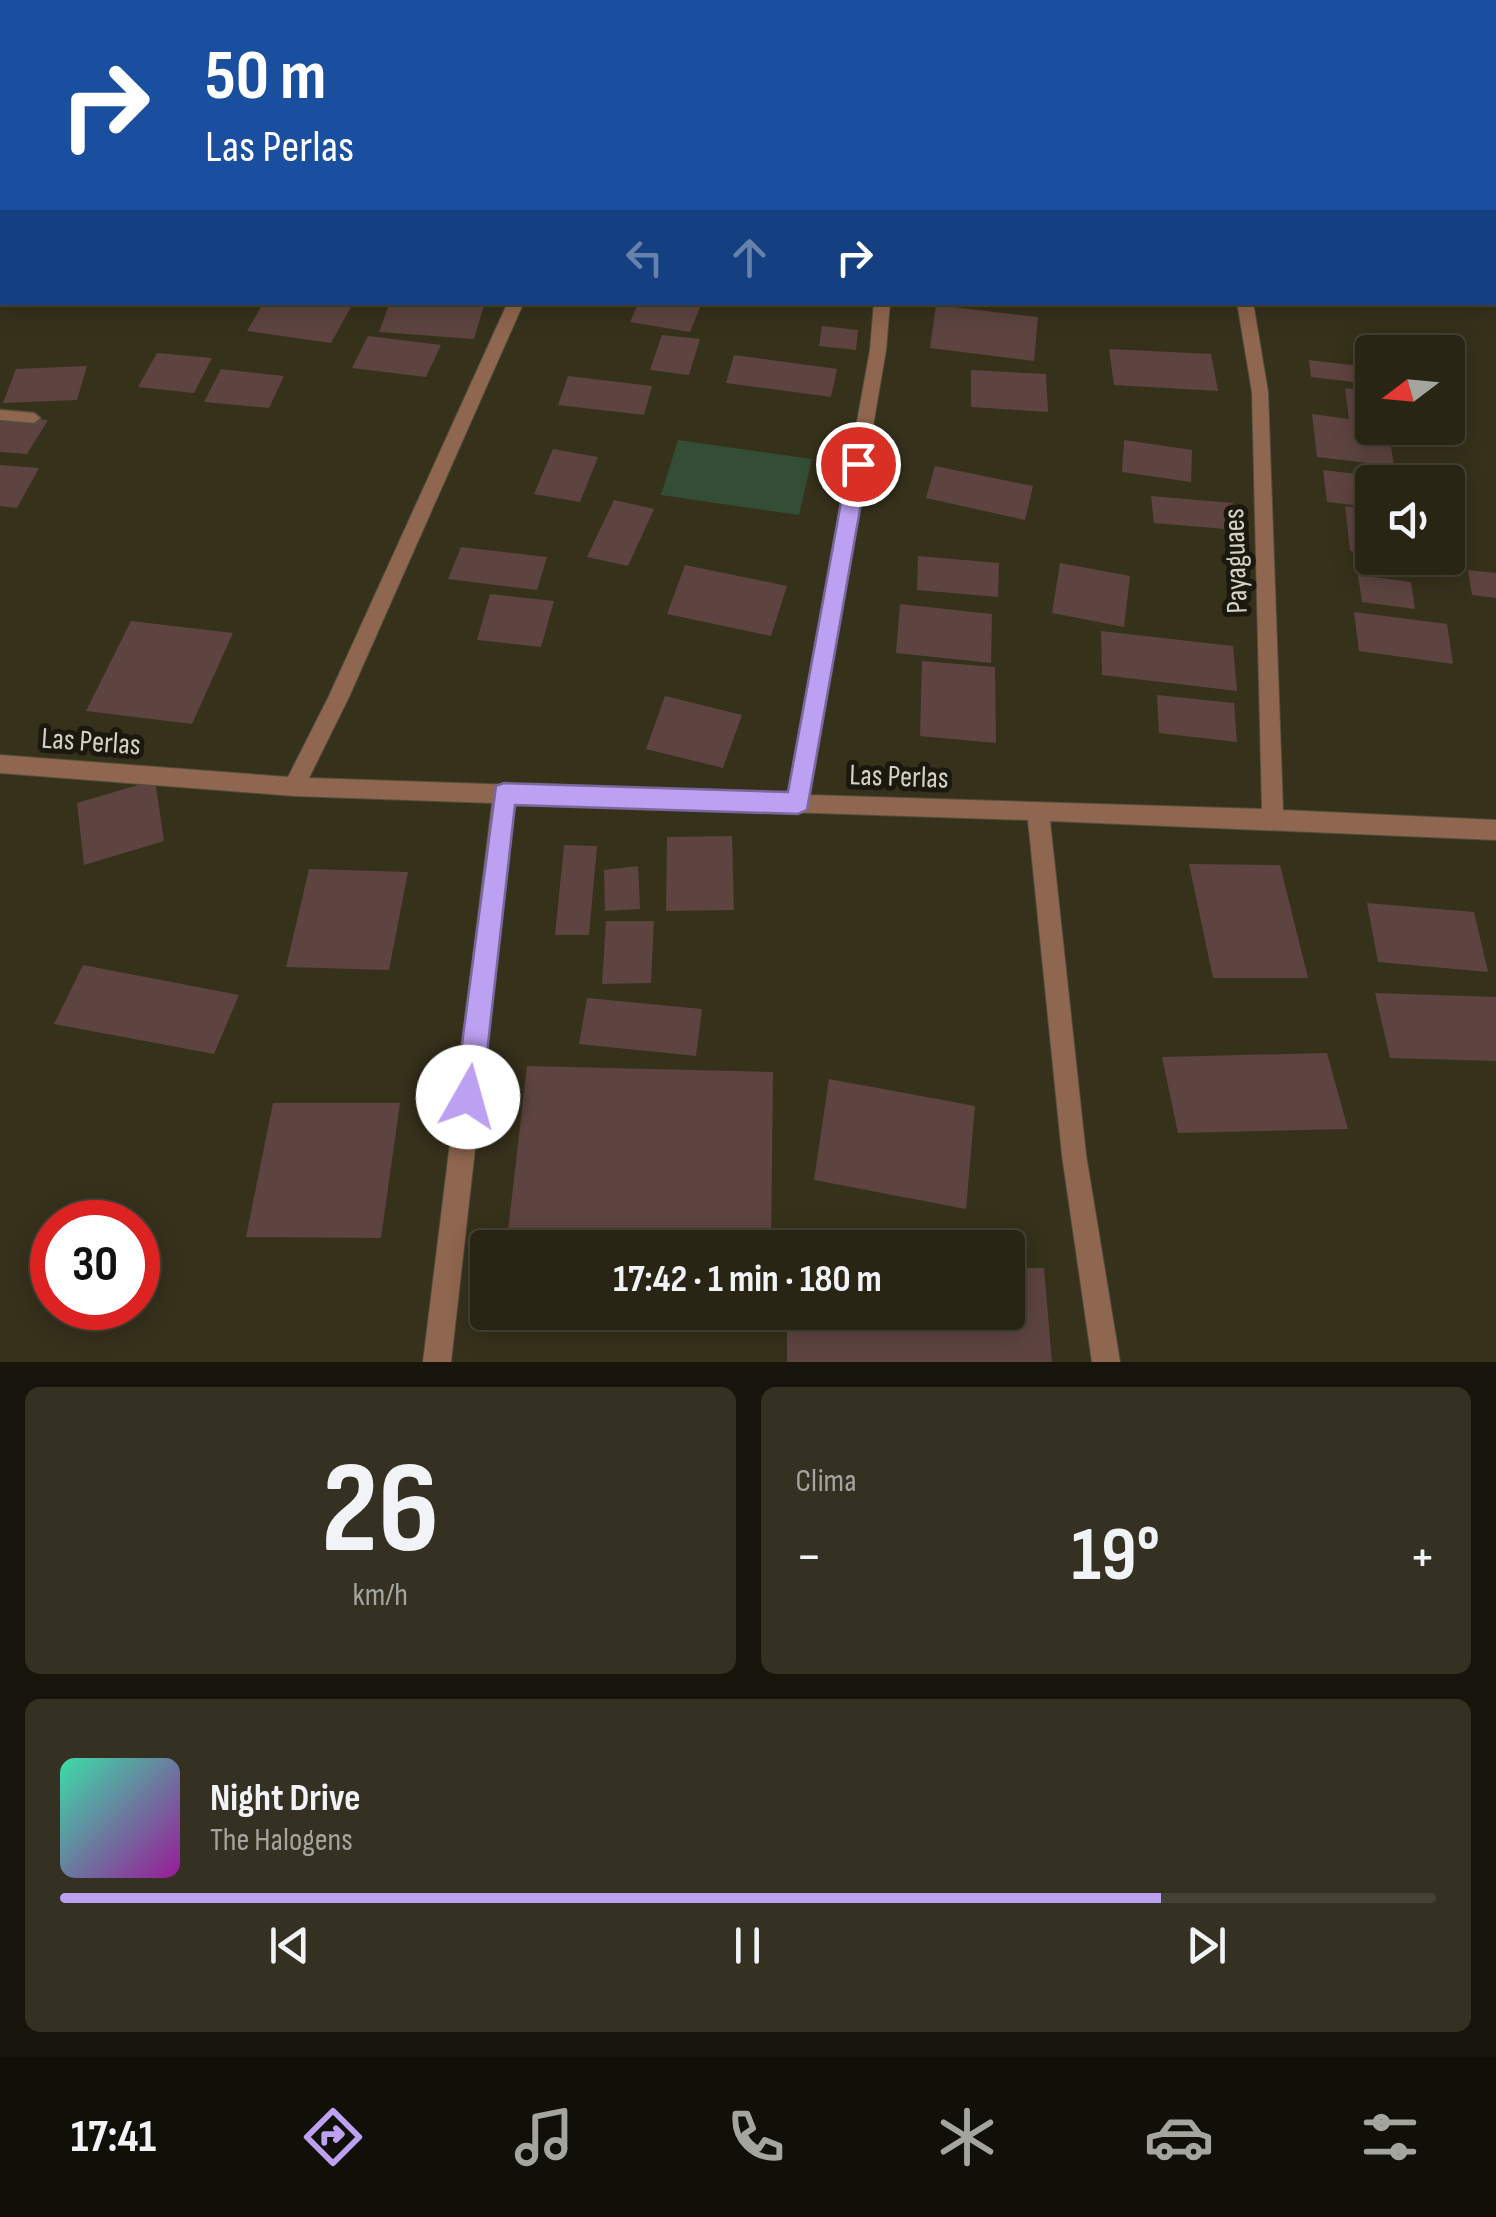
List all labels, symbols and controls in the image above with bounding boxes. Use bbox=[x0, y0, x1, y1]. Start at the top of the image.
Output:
text: 50 m bbox=[205, 35, 326, 119]
icon: right bbox=[40, 40, 170, 170]
text: Las Perlas bbox=[205, 120, 354, 175]
icon: left bbox=[617, 230, 672, 285]
icon: ahead bbox=[722, 230, 777, 285]
icon: right bbox=[827, 230, 882, 285]
north arrow bbox=[1355, 335, 1465, 445]
map controls bbox=[1355, 335, 1465, 575]
pin bbox=[816, 422, 901, 507]
icon: arrive bbox=[831, 437, 886, 492]
button: sound bbox=[1355, 465, 1465, 575]
street label: Payaguaes bbox=[1216, 508, 1256, 614]
street label: Las Perlas bbox=[40, 721, 142, 763]
street label: Las Perlas bbox=[849, 757, 949, 797]
position arrow bbox=[416, 1045, 520, 1149]
speed limit sign: 30 bbox=[30, 1200, 160, 1330]
text: 17:42 · 1 min · 180 m bbox=[613, 1257, 882, 1302]
text: 26 bbox=[321, 1433, 439, 1589]
text: Clima bbox=[796, 1462, 856, 1501]
text: 19° bbox=[1072, 1511, 1160, 1602]
text: − bbox=[796, 1524, 822, 1591]
text: + bbox=[1409, 1524, 1436, 1591]
text: km/h bbox=[353, 1576, 408, 1615]
text: Night Drive bbox=[210, 1776, 361, 1821]
text: The Halogens bbox=[210, 1821, 353, 1860]
icon: previous bbox=[262, 1918, 317, 1973]
icon: pause bbox=[720, 1918, 775, 1973]
icon: next bbox=[1179, 1918, 1234, 1973]
icon: directions bbox=[298, 2102, 368, 2172]
icon: music bbox=[509, 2102, 579, 2172]
icon: phone bbox=[721, 2102, 791, 2172]
icon: climate bbox=[932, 2102, 1002, 2172]
icon: car bbox=[1144, 2102, 1214, 2172]
icon: filters bbox=[1355, 2102, 1425, 2172]
text: 17:41 bbox=[71, 2110, 156, 2165]

